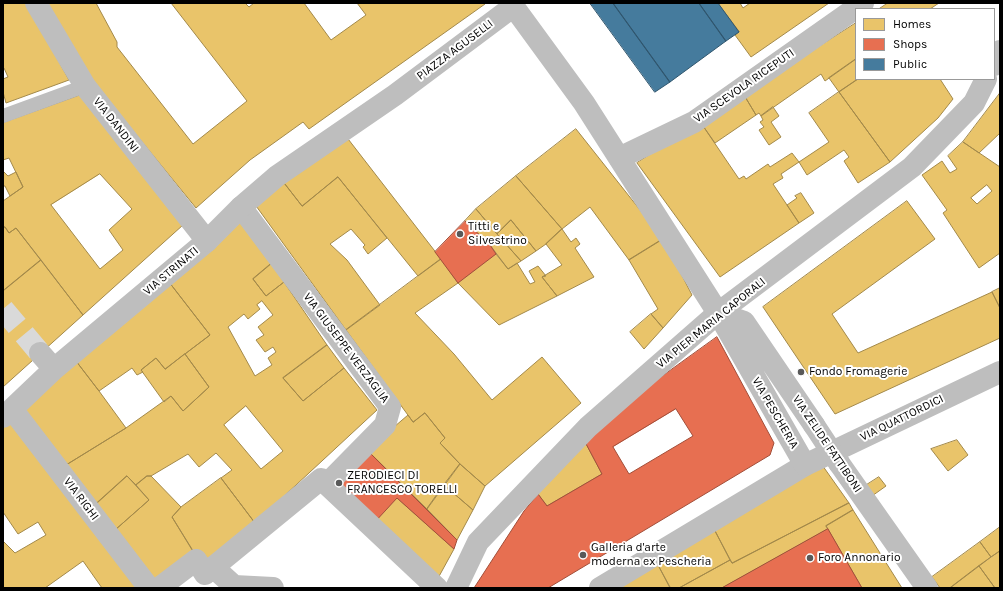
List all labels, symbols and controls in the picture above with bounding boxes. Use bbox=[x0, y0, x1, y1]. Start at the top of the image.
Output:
legend bbox=[855, 8, 995, 80]
street label: PIAZZA AGUSELLI bbox=[414, 17, 496, 83]
text: Homes bbox=[893, 17, 931, 31]
text: Shops bbox=[893, 37, 927, 51]
street label: VIA SCEVOLA RICEPUTI bbox=[691, 46, 797, 126]
text: Public bbox=[893, 57, 927, 71]
street label: VIA DANDINI bbox=[90, 95, 142, 155]
place label: Titti e Silvestrino bbox=[468, 220, 527, 248]
marker: Titti e Silvestrino bbox=[455, 229, 465, 239]
street label: VIA STRINATI bbox=[140, 244, 202, 298]
street label: VIA PIER MARIA CAPORALI bbox=[654, 275, 768, 371]
street label: VIA GIUSEPPE VERZAGLIA bbox=[300, 290, 392, 406]
place label: Fondo Fromagerie bbox=[809, 365, 907, 379]
marker: Fondo Fromagerie bbox=[796, 367, 806, 377]
street label: VIA PESCHERIA bbox=[749, 375, 801, 451]
street label: VIA QUATTORDICI bbox=[858, 392, 946, 444]
street label: VIA ZELIDE FATTIBONI bbox=[789, 393, 865, 495]
place label: ZERODIECI DI FRANCESCO TORELLI bbox=[347, 469, 457, 497]
street label: VIA RIGHI bbox=[60, 475, 102, 523]
marker: ZERODIECI DI FRANCESCO TORELLI bbox=[334, 478, 344, 488]
place label: Galleria d'arte moderna ex Pescheria bbox=[591, 541, 711, 569]
marker: Galleria d'arte moderna ex Pescheria bbox=[578, 550, 588, 560]
place label: Foro Annonario bbox=[818, 551, 901, 565]
marker: Foro Annonario bbox=[805, 553, 815, 563]

